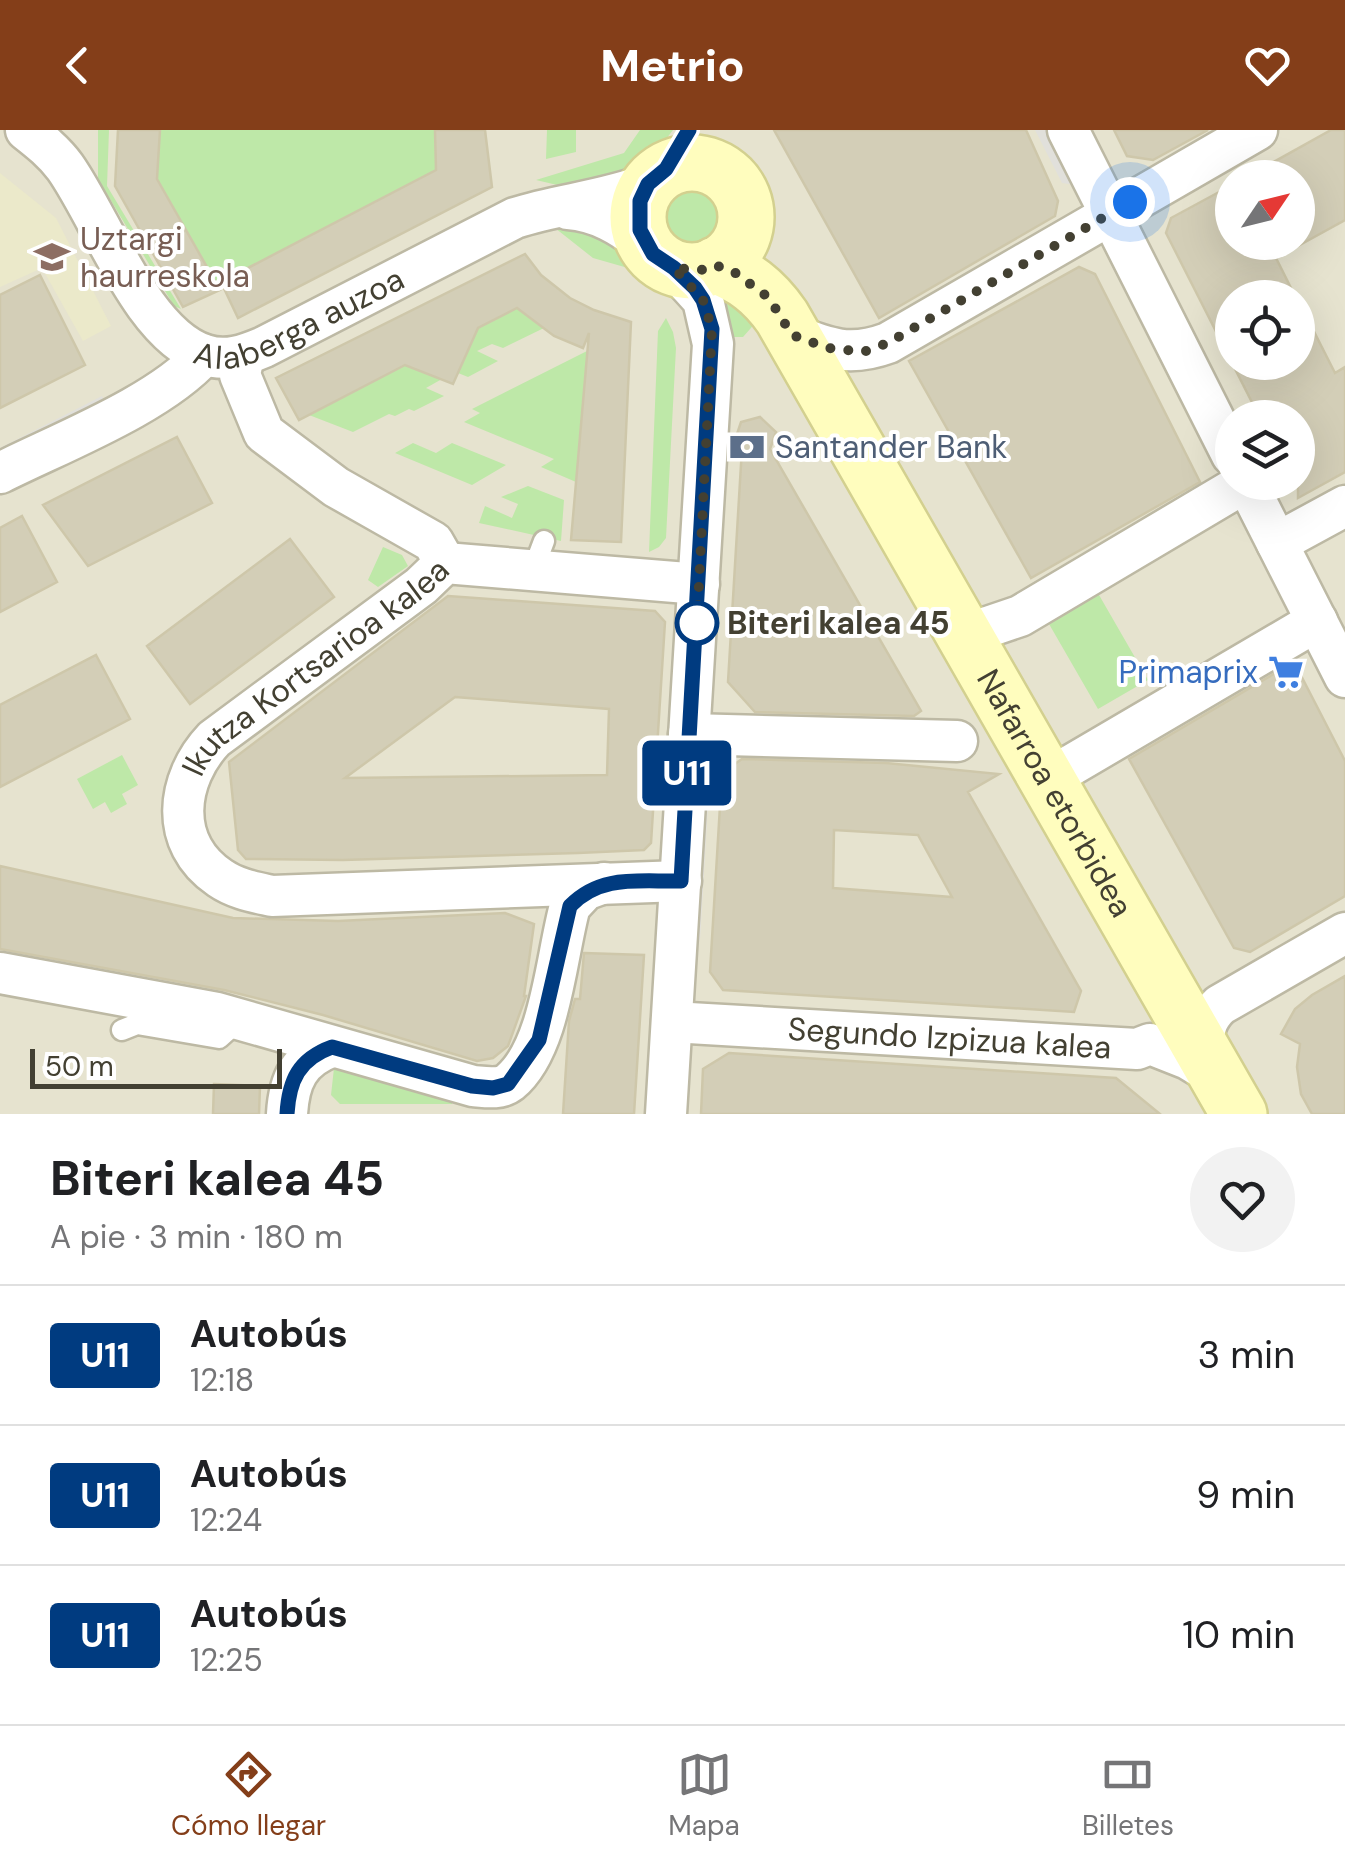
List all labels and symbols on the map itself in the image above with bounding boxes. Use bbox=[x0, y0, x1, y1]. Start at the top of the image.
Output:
north arrow bbox=[1215, 160, 1315, 260]
your location bbox=[1105, 177, 1155, 227]
place label: Uztargi haurreskola bbox=[80, 218, 250, 297]
school or university icon: Uztargi haurreskola bbox=[33, 238, 71, 276]
street label: Alaberga auzoa bbox=[188, 258, 411, 379]
place label: Santander Bank bbox=[775, 426, 1007, 468]
bank icon: Santander Bank bbox=[728, 428, 766, 466]
street label: Ikutza Kortsarioa kalea bbox=[172, 549, 458, 782]
marker: Biteri kalea 45 bbox=[676, 602, 718, 644]
place label: Biteri kalea 45 bbox=[727, 602, 950, 644]
place label: Primaprix bbox=[1119, 651, 1258, 693]
supermarket icon: Primaprix bbox=[1267, 653, 1305, 691]
street label: Nafarroa etorbidea bbox=[967, 661, 1143, 925]
line badge: U11 bbox=[630, 740, 744, 806]
street label: Segundo Izpizua kalea bbox=[787, 1008, 1112, 1068]
scale bar bbox=[30, 1044, 282, 1088]

